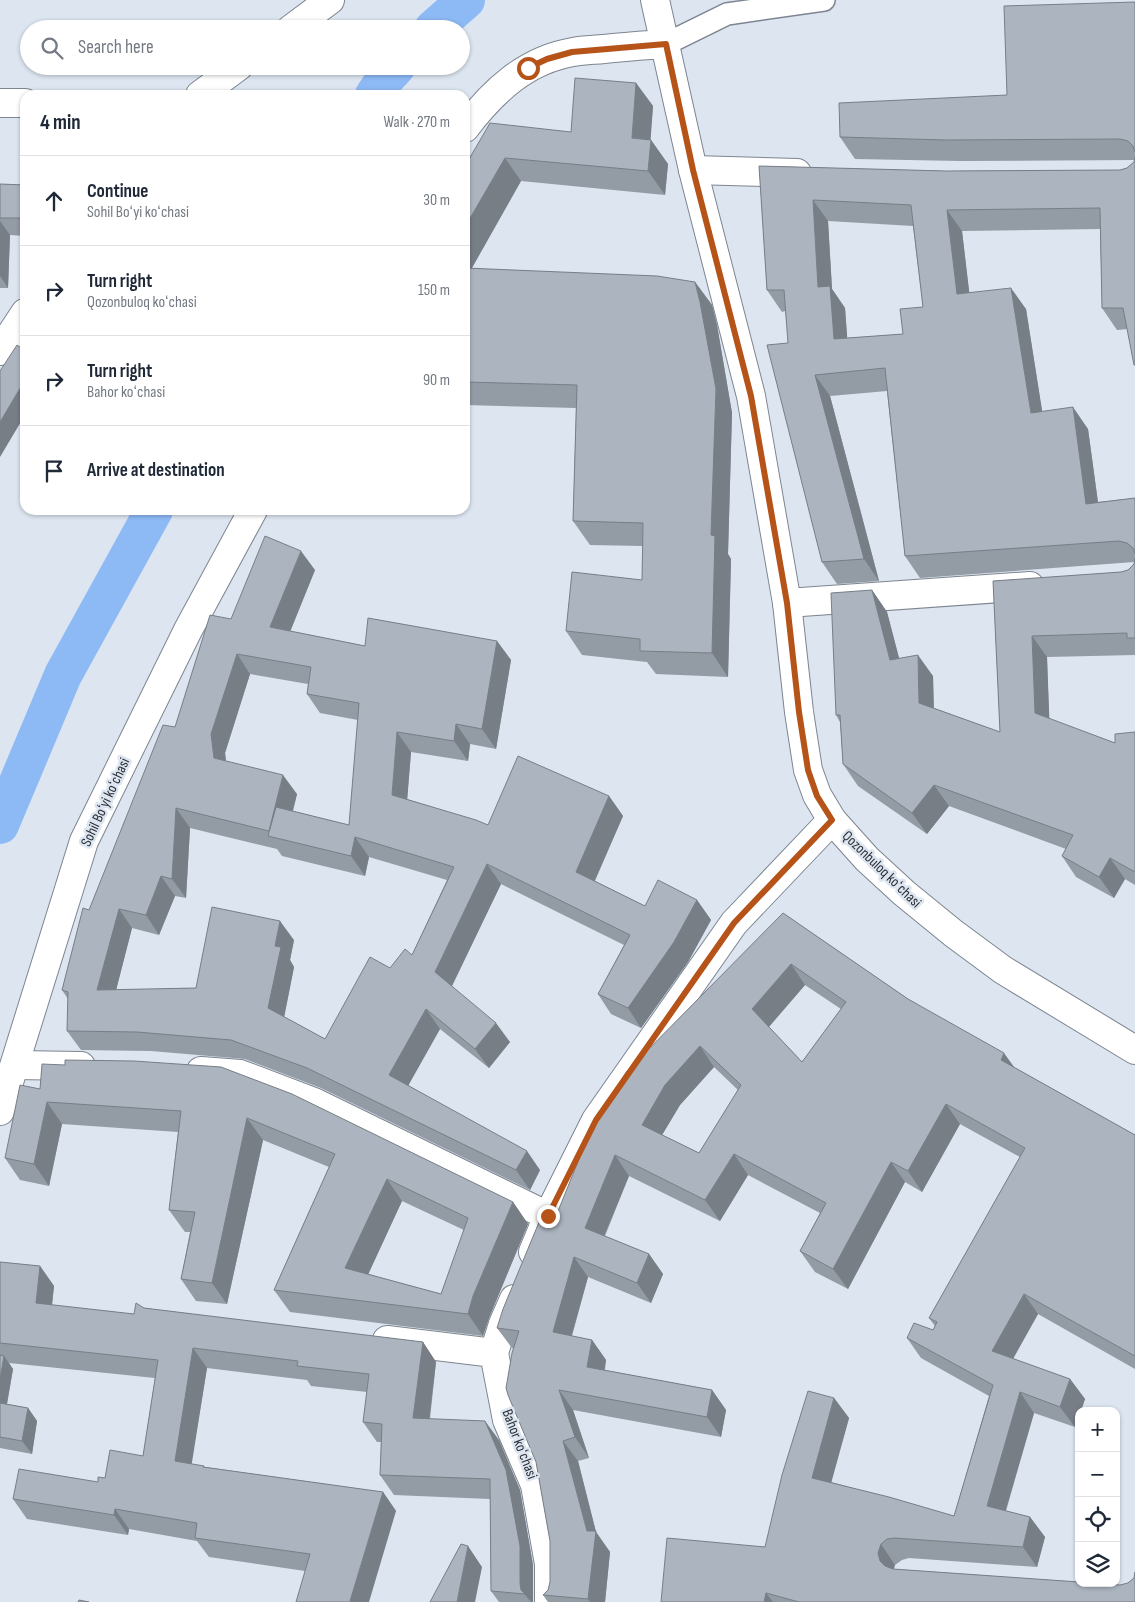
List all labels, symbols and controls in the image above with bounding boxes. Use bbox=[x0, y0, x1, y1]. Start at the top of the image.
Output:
search box bbox=[20, 20, 470, 75]
icon: search bbox=[38, 34, 66, 62]
text: Search here bbox=[78, 36, 154, 59]
route start bbox=[517, 57, 540, 80]
text: 4 min bbox=[40, 110, 81, 135]
text: Walk · 270 m bbox=[384, 113, 450, 132]
text: Continue bbox=[87, 180, 148, 203]
icon: ahead bbox=[40, 187, 68, 215]
text: 30 m bbox=[423, 191, 450, 210]
text: Sohil Boʻyi koʻchasi bbox=[87, 203, 189, 222]
text: Turn right bbox=[87, 270, 152, 293]
icon: right bbox=[40, 277, 68, 305]
text: 150 m bbox=[418, 281, 450, 300]
text: Qozonbuloq koʻchasi bbox=[87, 293, 197, 312]
text: Turn right bbox=[87, 360, 152, 383]
icon: right bbox=[40, 367, 68, 395]
text: 90 m bbox=[423, 371, 450, 390]
text: Bahor koʻchasi bbox=[87, 383, 165, 402]
icon: arrive bbox=[40, 457, 68, 485]
text: Arrive at destination bbox=[87, 459, 225, 482]
street label: Sohil Boʻyi koʻchasi bbox=[77, 755, 134, 850]
street label: Qozonbuloq koʻchasi bbox=[838, 827, 925, 912]
route end bbox=[537, 1205, 560, 1228]
street label: Bahor koʻchasi bbox=[498, 1407, 542, 1482]
map controls bbox=[1075, 1407, 1120, 1587]
button: + bbox=[1075, 1407, 1120, 1452]
button: − bbox=[1075, 1452, 1120, 1497]
button: locate bbox=[1075, 1497, 1120, 1542]
button: layers bbox=[1075, 1542, 1120, 1587]

